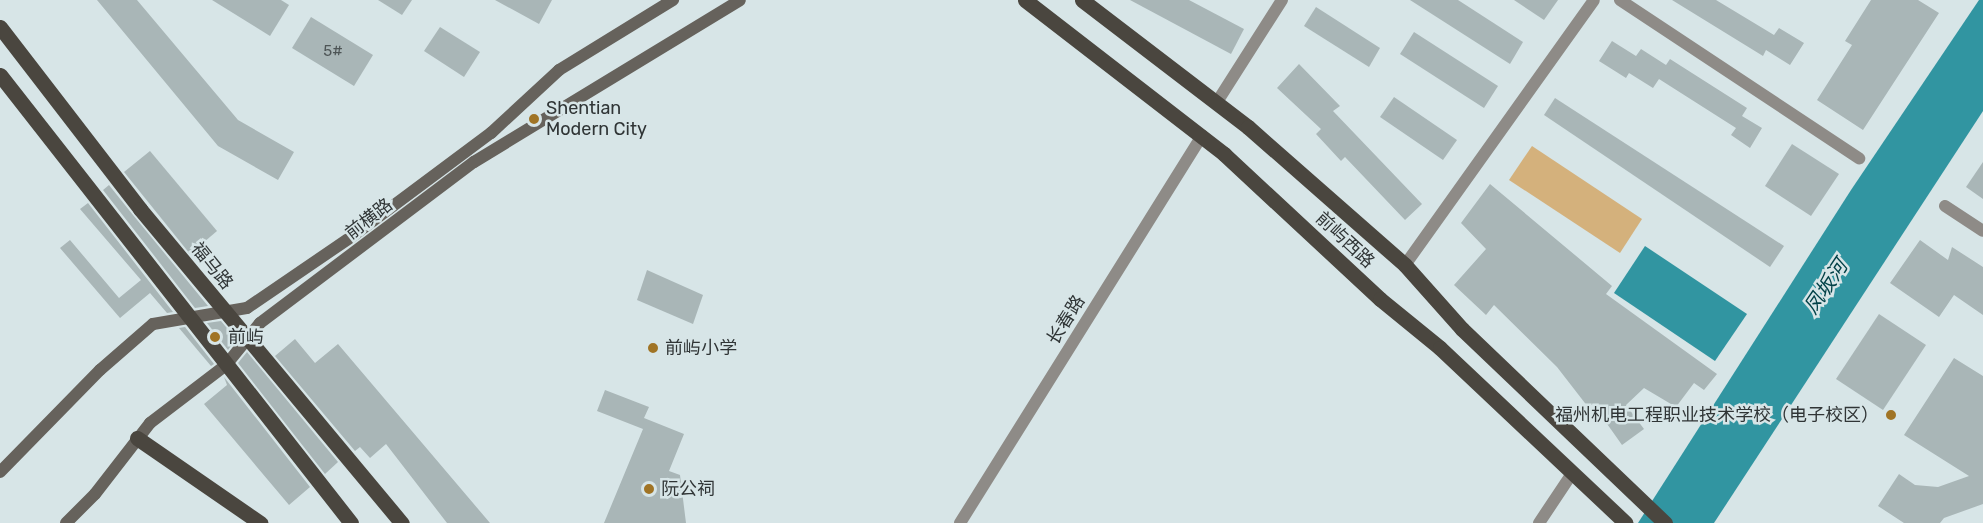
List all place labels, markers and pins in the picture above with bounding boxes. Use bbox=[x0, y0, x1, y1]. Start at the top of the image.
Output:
place label: Shentian Modern City bbox=[546, 98, 647, 140]
marker: Shentian Modern City bbox=[527, 112, 541, 126]
place label: 前屿 bbox=[228, 326, 264, 348]
marker: 前屿 bbox=[206, 328, 224, 346]
place label: 前屿小学 bbox=[665, 337, 737, 359]
marker: 前屿小学 bbox=[646, 341, 660, 355]
place label: 福州机电工程职业技术学校（电子校区） bbox=[1555, 404, 1879, 426]
marker: 福州机电工程职业技术学校（电子校区） bbox=[1884, 408, 1898, 422]
place label: 阮公祠 bbox=[661, 478, 715, 500]
marker: 阮公祠 bbox=[642, 482, 656, 496]

